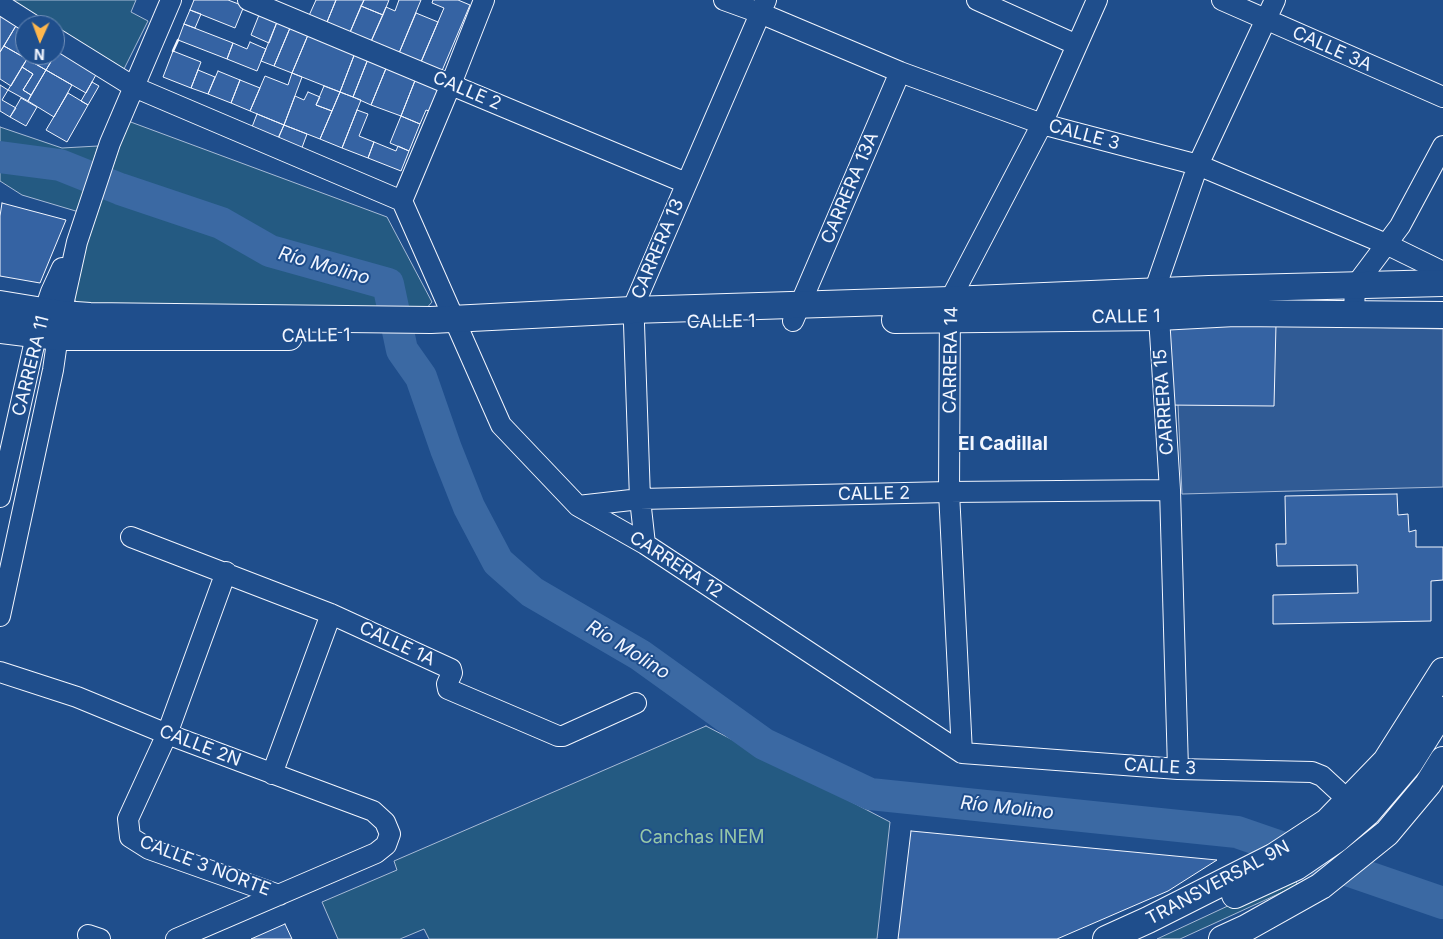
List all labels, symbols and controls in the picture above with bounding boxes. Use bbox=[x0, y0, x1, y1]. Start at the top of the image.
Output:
north arrow bbox=[15, 15, 65, 65]
street label: CALLE 3A bbox=[1289, 22, 1375, 76]
text: N bbox=[34, 46, 45, 63]
street label: CALLE 2 bbox=[429, 67, 505, 115]
street label: CALLE 3 bbox=[1046, 115, 1122, 155]
street label: CARRERA 13A bbox=[817, 129, 883, 247]
street label: CARRERA 13 bbox=[627, 196, 689, 302]
water label: Río Molino bbox=[276, 242, 372, 290]
street label: CARRERA 14 bbox=[939, 306, 963, 414]
street label: CALLE 1 bbox=[1091, 306, 1161, 328]
street label: CALLE 1 bbox=[686, 311, 756, 333]
street label: CARRERA 11 bbox=[8, 313, 54, 419]
street label: CALLE 1 bbox=[281, 325, 351, 347]
street label: CARRERA 15 bbox=[1150, 348, 1178, 456]
district label: El Cadillal bbox=[958, 433, 1048, 455]
street label: CALLE 2 bbox=[838, 483, 910, 505]
street label: CARRERA 12 bbox=[625, 527, 727, 603]
water label: Río Molino bbox=[582, 615, 674, 685]
street label: CALLE 1A bbox=[356, 617, 438, 671]
street label: CALLE 2N bbox=[156, 721, 244, 771]
street label: CALLE 3 bbox=[1123, 754, 1197, 780]
water label: Río Molino bbox=[959, 792, 1055, 824]
park label: Canchas INEM bbox=[640, 827, 764, 849]
street label: CALLE 3 NORTE bbox=[136, 831, 274, 901]
street label: TRANSVERSAL 9N bbox=[1143, 836, 1293, 930]

